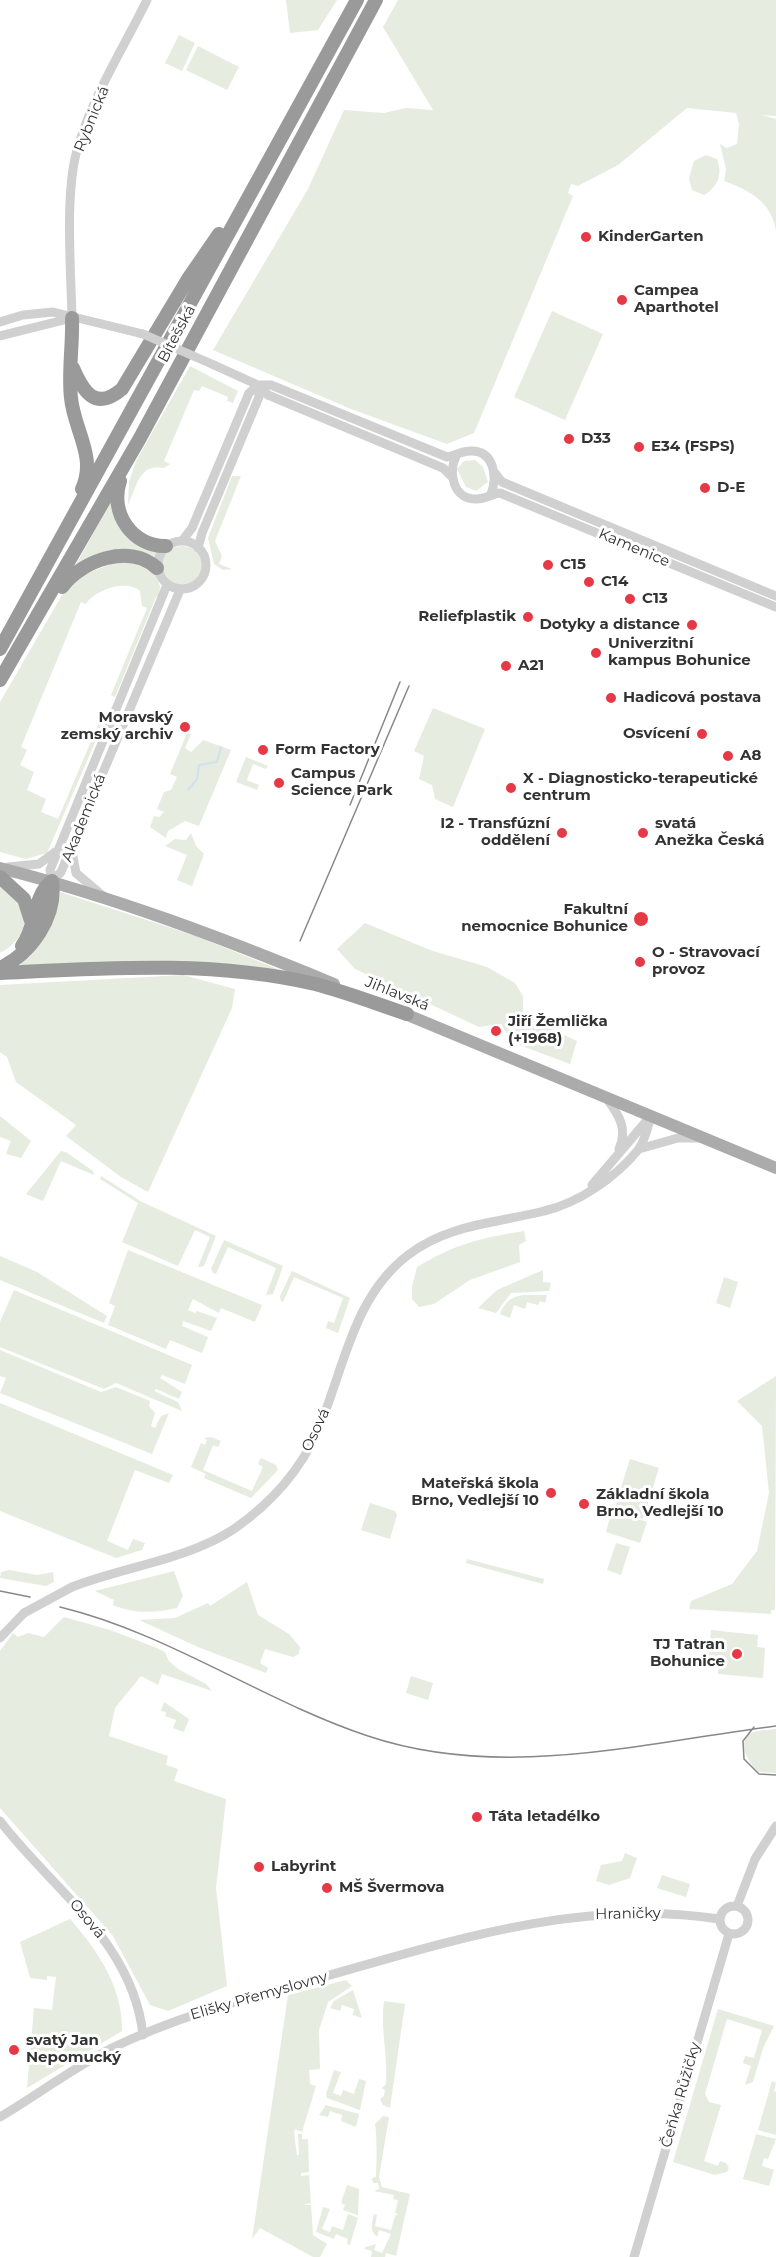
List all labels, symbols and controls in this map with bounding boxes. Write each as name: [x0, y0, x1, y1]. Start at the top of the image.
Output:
street label: Rybnická: [71, 83, 113, 155]
place label: KinderGarten: [598, 228, 704, 246]
marker: KinderGarten: [579, 230, 593, 244]
place label: Campea Aparthotel: [634, 282, 719, 317]
marker: Campea Aparthotel: [615, 293, 629, 307]
street label: Bítešská: [154, 302, 200, 366]
place label: D33: [581, 430, 611, 448]
marker: D33: [562, 432, 576, 446]
place label: E34 (FSPS): [651, 438, 735, 456]
marker: E34 (FSPS): [632, 440, 646, 454]
place label: D-E: [717, 479, 745, 497]
marker: D-E: [698, 481, 712, 495]
street label: Kamenice: [596, 525, 672, 571]
place label: C15: [560, 556, 586, 574]
marker: C15: [541, 558, 555, 572]
place label: C14: [601, 573, 628, 591]
marker: C14: [582, 575, 596, 589]
place label: C13: [642, 590, 668, 608]
marker: C13: [623, 592, 637, 606]
place label: Reliefplastik: [418, 608, 516, 626]
marker: Reliefplastik: [521, 610, 535, 624]
place label: Dotyky a distance: [539, 616, 680, 634]
marker: Dotyky a distance: [685, 618, 699, 632]
place label: Univerzitní kampus Bohunice: [608, 635, 751, 670]
marker: Univerzitní kampus Bohunice: [589, 646, 603, 660]
place label: A21: [518, 657, 544, 675]
marker: A21: [499, 659, 513, 673]
place label: Hadicová postava: [623, 689, 761, 707]
marker: Hadicová postava: [604, 691, 618, 705]
place label: Moravský zemský archiv: [61, 709, 173, 744]
marker: Moravský zemský archiv: [178, 720, 192, 734]
place label: Osvícení: [623, 725, 690, 743]
marker: Osvícení: [695, 727, 709, 741]
place label: Form Factory: [275, 741, 380, 759]
marker: Form Factory: [256, 743, 270, 757]
place label: A8: [740, 747, 761, 765]
marker: A8: [721, 749, 735, 763]
place label: Campus Science Park: [291, 765, 393, 800]
place label: X - Diagnosticko-terapeutické centrum: [523, 770, 758, 805]
street label: Akademická: [58, 771, 110, 865]
marker: Campus Science Park: [272, 776, 286, 790]
marker: X - Diagnosticko-terapeutické centrum: [504, 781, 518, 795]
place label: I2 - Transfúzní oddělení: [440, 815, 550, 850]
place label: svatá Anežka Česká: [655, 815, 765, 850]
marker: I2 - Transfúzní oddělení: [555, 826, 569, 840]
marker: svatá Anežka Česká: [636, 826, 650, 840]
place label: Fakultní nemocnice Bohunice: [461, 901, 628, 936]
marker: Fakultní nemocnice Bohunice: [632, 910, 650, 928]
place label: O - Stravovací provoz: [652, 944, 760, 979]
marker: O - Stravovací provoz: [633, 955, 647, 969]
street label: Jihlavská: [362, 973, 432, 1015]
place label: Jiří Žemlička (+1968): [508, 1013, 608, 1048]
marker: Jiří Žemlička (+1968): [489, 1024, 503, 1038]
street label: Osová: [298, 1405, 334, 1455]
place label: Mateřská škola Brno, Vedlejší 10: [411, 1475, 539, 1510]
marker: Mateřská škola Brno, Vedlejší 10: [544, 1486, 558, 1500]
place label: Základní škola Brno, Vedlejší 10: [596, 1486, 724, 1521]
marker: Základní škola Brno, Vedlejší 10: [577, 1497, 591, 1511]
place label: TJ Tatran Bohunice: [650, 1636, 725, 1671]
marker: TJ Tatran Bohunice: [730, 1647, 744, 1661]
place label: Táta letadélko: [489, 1808, 600, 1826]
marker: Táta letadélko: [470, 1810, 484, 1824]
place label: Labyrint: [271, 1858, 336, 1876]
marker: Labyrint: [252, 1860, 266, 1874]
place label: MŠ Švermova: [339, 1879, 444, 1897]
marker: MŠ Švermova: [320, 1881, 334, 1895]
street label: Osová: [65, 1896, 109, 1942]
street label: Hraničky: [595, 1904, 661, 1924]
street label: Elišky Přemyslovny: [188, 1968, 330, 2024]
place label: svatý Jan Nepomucký: [26, 2032, 121, 2067]
street label: Čeňka Růžičky: [657, 2040, 705, 2150]
marker: svatý Jan Nepomucký: [7, 2043, 21, 2057]

